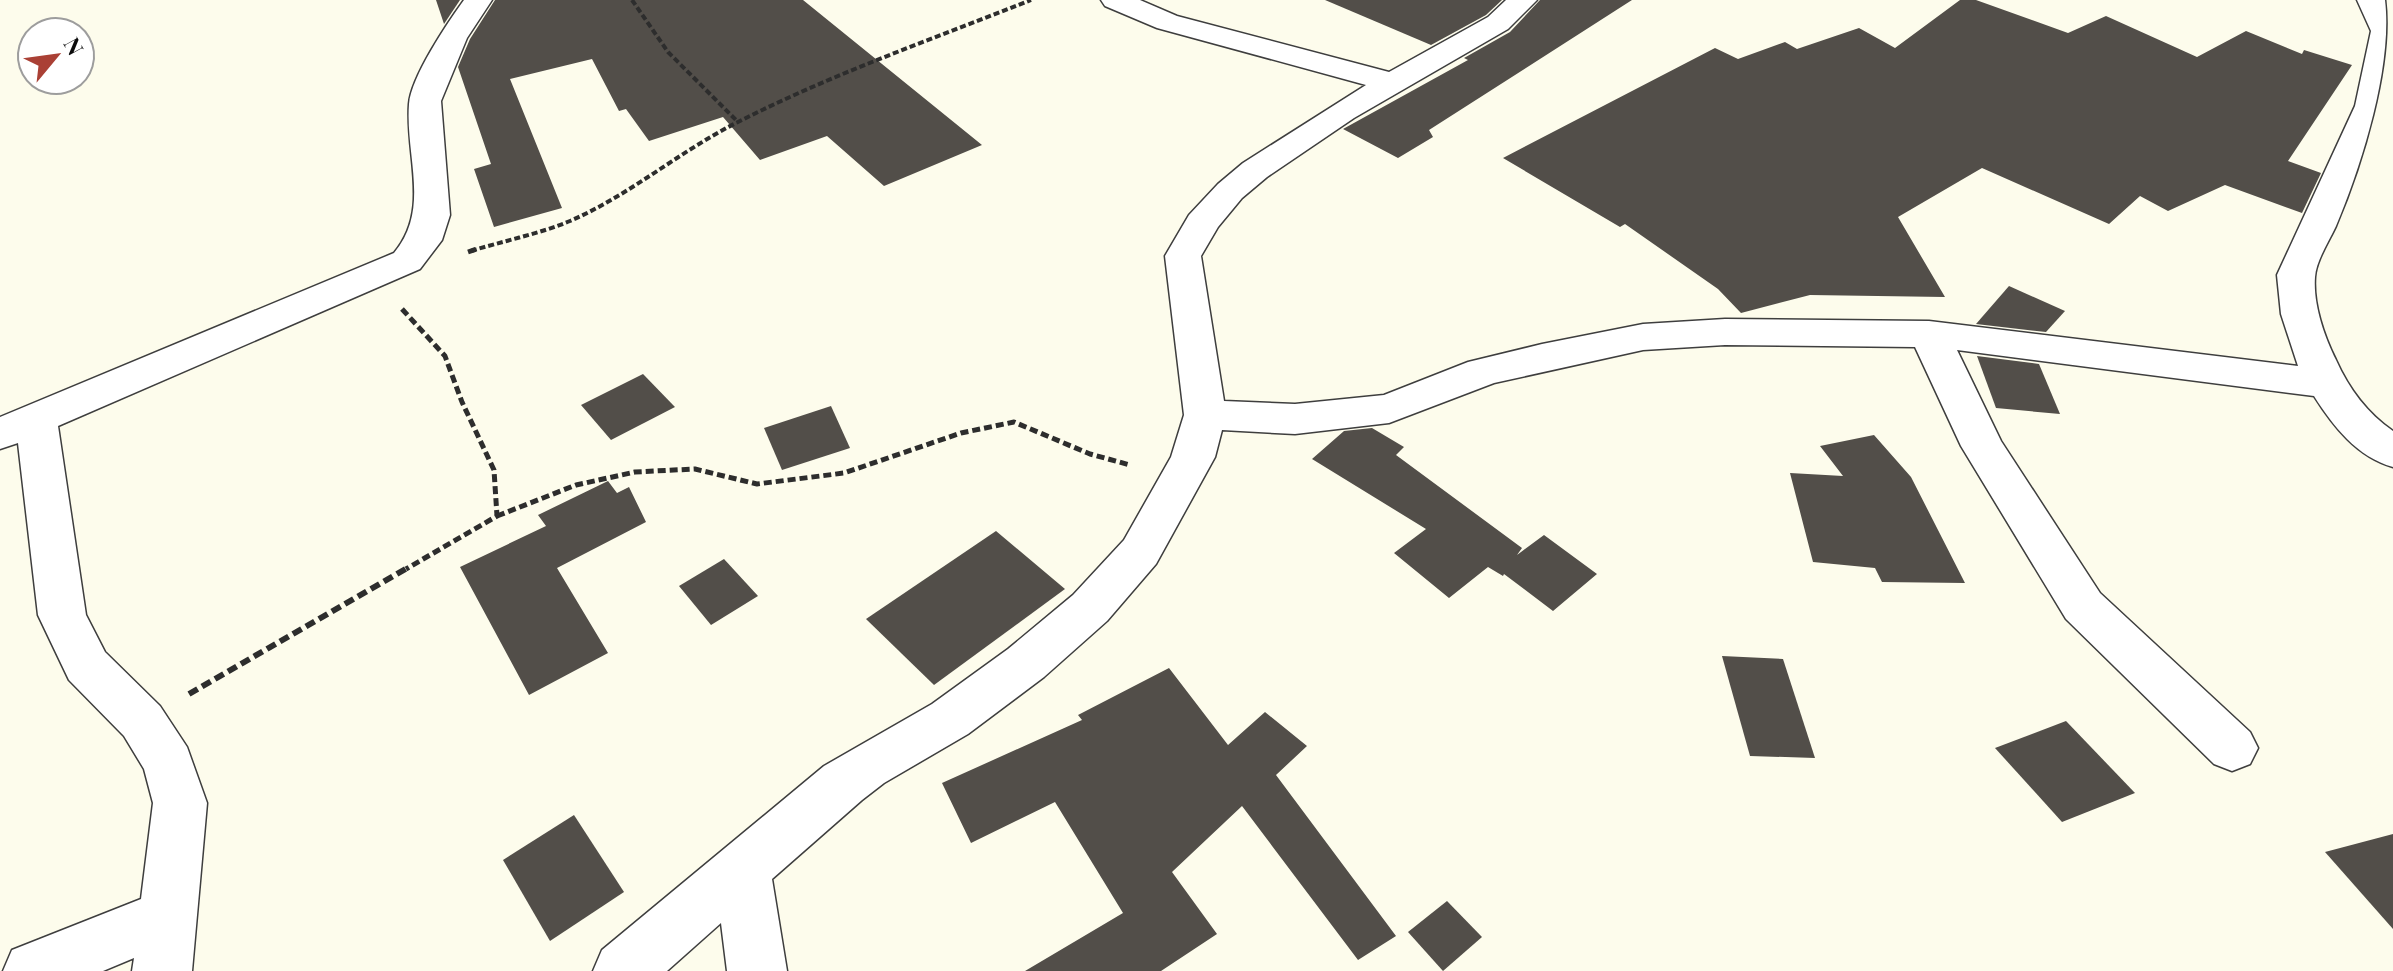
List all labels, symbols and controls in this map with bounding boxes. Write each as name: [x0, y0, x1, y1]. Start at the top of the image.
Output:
north arrow: [16, 16, 96, 96]
text: N: [57, 32, 91, 60]

